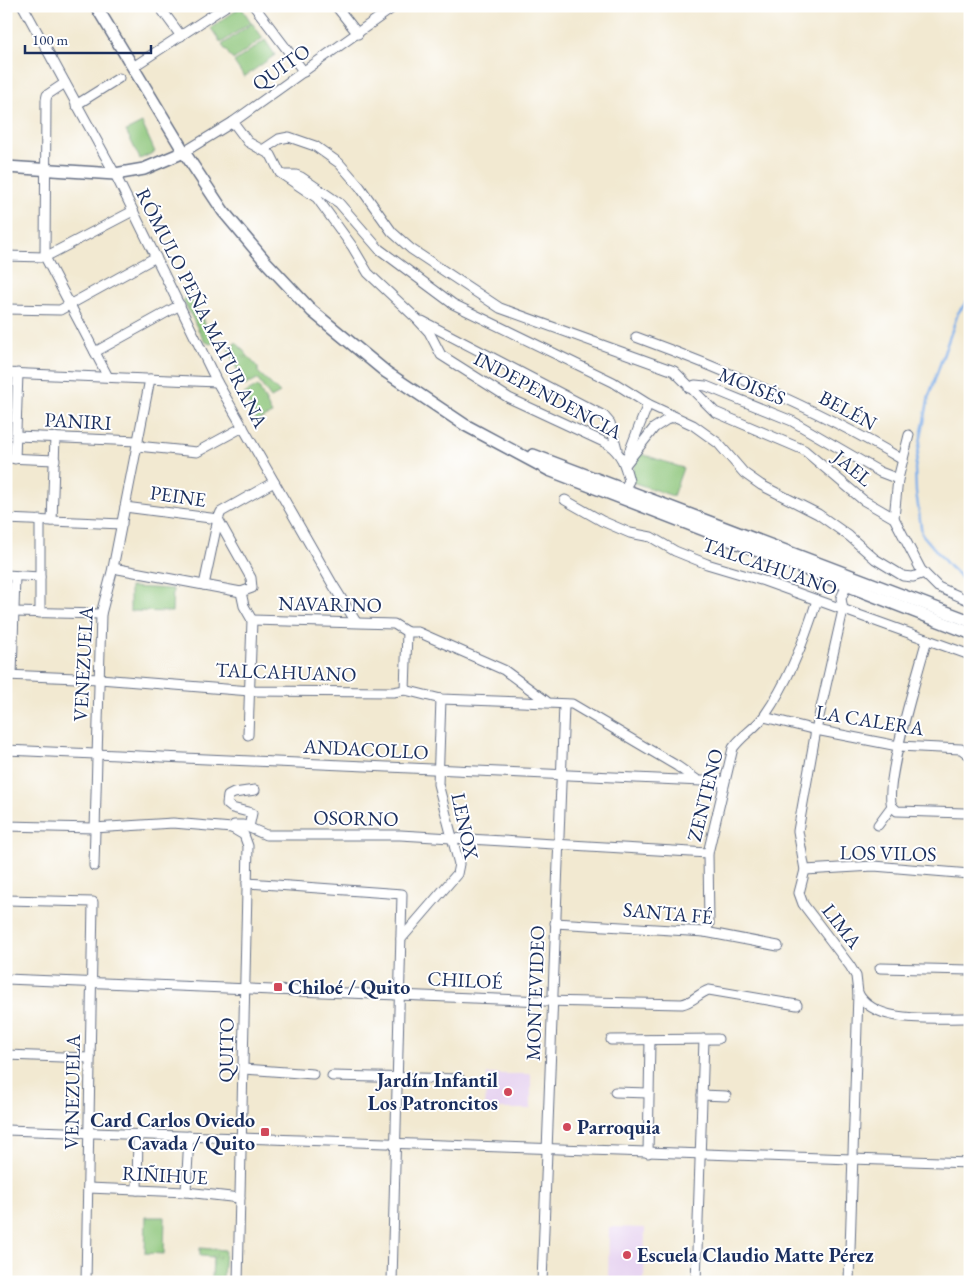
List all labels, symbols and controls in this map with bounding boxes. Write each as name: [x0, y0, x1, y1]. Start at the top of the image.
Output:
scale bar: [25, 22, 151, 54]
text: 100 m: [32, 30, 69, 49]
street label: QUITO: [247, 38, 315, 96]
street label: RÓMULO PEÑA MATURANA: [130, 184, 274, 433]
street label: INDEPENDENCIA: [469, 345, 627, 445]
street label: MOISÉS: [715, 361, 789, 411]
street label: BELÉN: [815, 384, 882, 436]
street label: PANIRI: [44, 406, 112, 436]
street label: JAEL: [826, 443, 878, 492]
street label: PEINE: [148, 479, 208, 513]
street label: TALCAHUANO: [699, 531, 841, 601]
street label: NAVARINO: [278, 590, 382, 618]
street label: VENEZUELA: [67, 606, 99, 722]
street label: TALCAHUANO: [215, 657, 357, 687]
street label: LA CALERA: [814, 699, 926, 741]
street label: ANDACOLLO: [302, 733, 429, 765]
street label: ZENTENO: [681, 746, 729, 844]
street label: LENOX: [445, 790, 485, 862]
street label: OSORNO: [313, 804, 399, 832]
street label: LOS VILOS: [839, 839, 937, 867]
street label: SANTA FÉ: [622, 896, 714, 930]
street label: LIMA: [816, 898, 868, 954]
street label: MONTEVIDEO: [520, 925, 550, 1061]
street label: CHILOÉ: [427, 965, 503, 995]
place label: Chiloé / Quito: [288, 974, 410, 1000]
marker: Chiloé / Quito: [272, 981, 284, 993]
street label: QUITO: [212, 1017, 240, 1083]
street label: VENEZUELA: [58, 1034, 86, 1150]
place label: Jardín Infantil Los Patroncitos: [368, 1067, 498, 1116]
marker: Jardín Infantil Los Patroncitos: [502, 1086, 514, 1098]
place label: Card Carlos Oviedo Cavada / Quito: [90, 1107, 255, 1156]
place label: Parroquia: [577, 1114, 660, 1140]
marker: Parroquia: [561, 1121, 573, 1133]
marker: Card Carlos Oviedo Cavada / Quito: [259, 1126, 271, 1138]
street label: RIÑIHUE: [121, 1160, 209, 1190]
place label: Escuela Claudio Matte Pérez: [637, 1242, 874, 1268]
marker: Escuela Claudio Matte Pérez: [621, 1249, 633, 1261]

